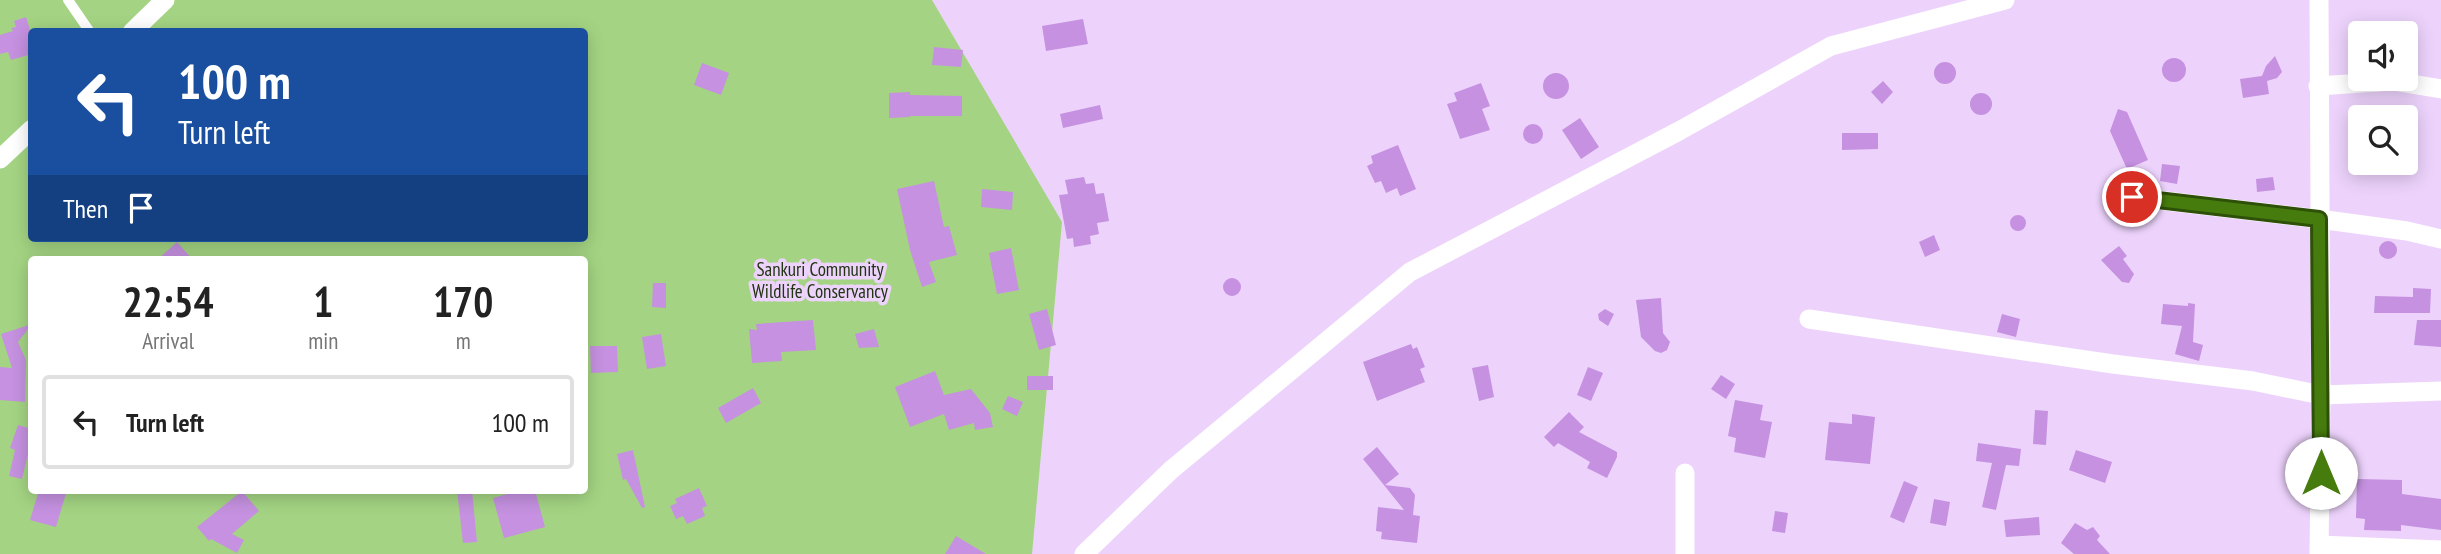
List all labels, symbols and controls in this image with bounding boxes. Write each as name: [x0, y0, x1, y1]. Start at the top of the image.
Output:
map controls: [2348, 21, 2418, 175]
button: sound: [2348, 21, 2418, 91]
text: 100 m: [178, 49, 291, 113]
icon: left: [63, 56, 154, 147]
button: search: [2348, 105, 2418, 175]
text: Turn left: [178, 111, 270, 153]
pin: [2102, 167, 2162, 227]
icon: arrive: [2113, 178, 2151, 216]
icon: arrive: [122, 189, 160, 227]
text: Then: [63, 192, 108, 225]
park label: Sankuri Community Wildlife Conservancy: [752, 257, 889, 303]
text: 22:54: [123, 274, 214, 329]
text: 1: [313, 274, 333, 329]
text: 170: [433, 274, 493, 329]
text: Arrival: [142, 326, 194, 355]
text: min: [308, 326, 338, 355]
text: m: [456, 326, 471, 355]
icon: left: [67, 403, 105, 441]
text: Turn left: [126, 406, 204, 439]
text: 100 m: [491, 406, 549, 439]
position arrow: [2284, 436, 2358, 510]

